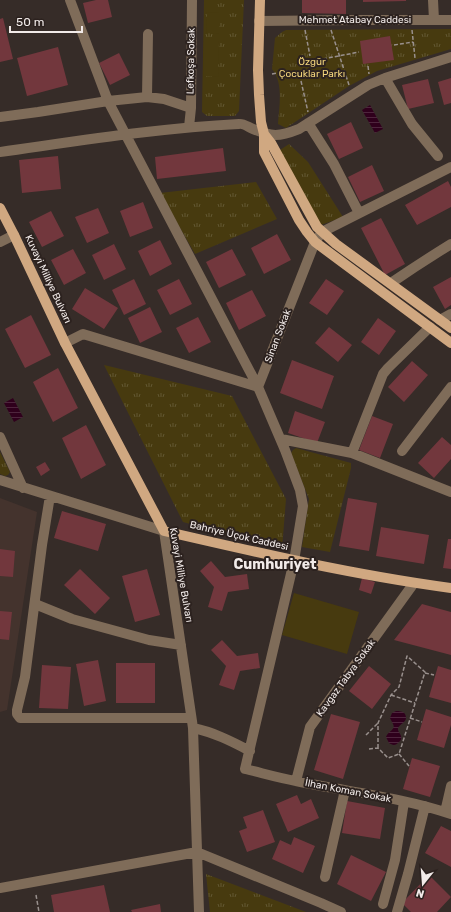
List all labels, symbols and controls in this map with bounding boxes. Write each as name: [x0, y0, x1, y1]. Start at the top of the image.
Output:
scale bar: [10, 8, 82, 34]
street label: Mehmet Atabay Caddesi: [299, 14, 411, 26]
text: 50 m: [16, 15, 44, 29]
street label: Lefkoşa Sokak: [184, 27, 198, 94]
park label: Özgür Çocuklar Parkı: [279, 56, 345, 80]
street label: Kuvayi Milliye Bulvarı: [22, 233, 74, 325]
street label: Sinan Sokak: [262, 307, 294, 364]
street label: Bahriye Üçok Caddesi: [188, 519, 290, 553]
street label: Kuvayi Milliye Bulvarı: [167, 527, 195, 623]
district label: Cumhuriyet: [234, 556, 317, 573]
street label: Kavgaz Tabya Sokak: [314, 636, 379, 719]
street label: İlhan Koman Sokak: [304, 777, 393, 805]
north arrow: [403, 864, 443, 904]
text: N: [414, 886, 426, 900]

